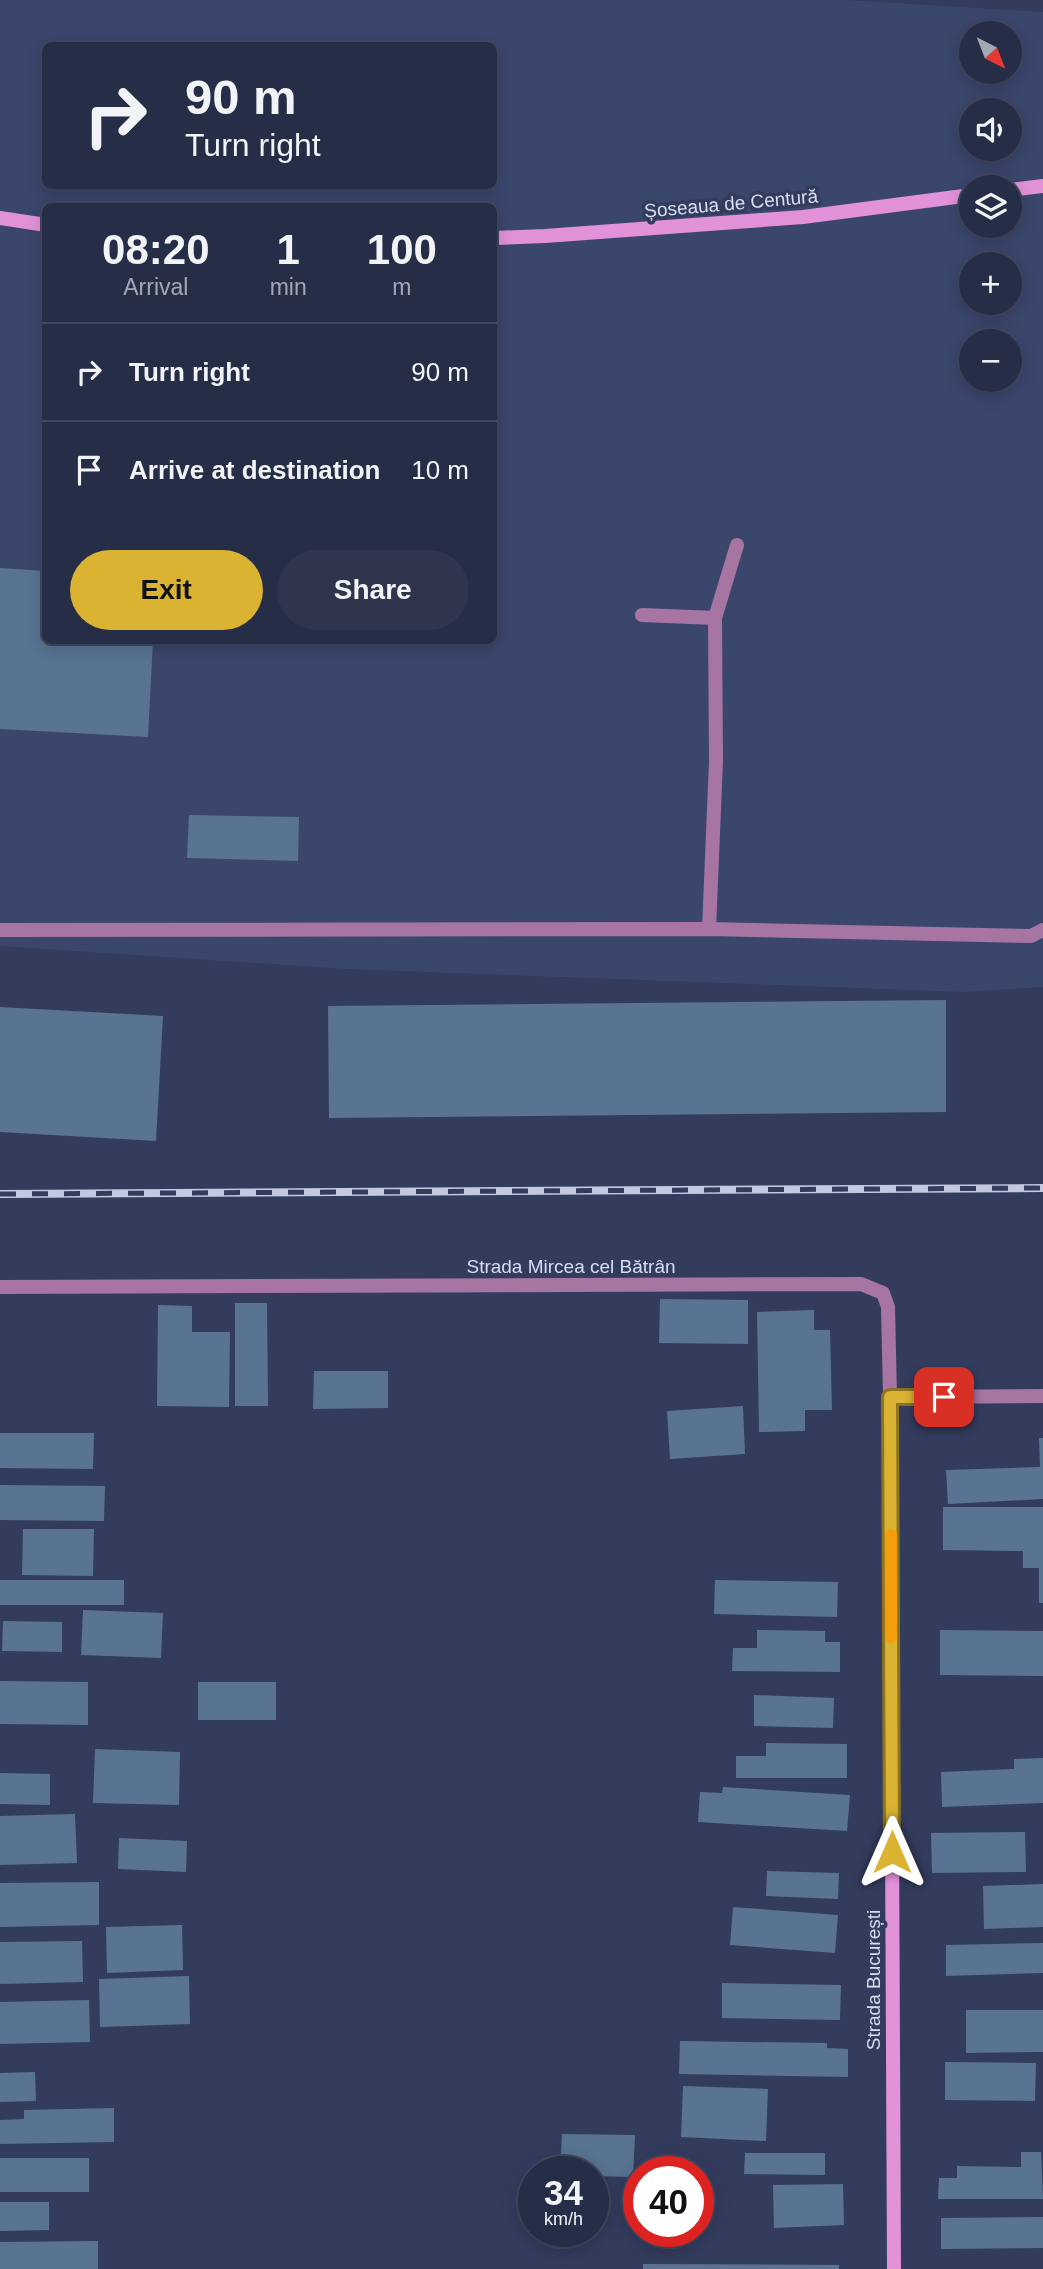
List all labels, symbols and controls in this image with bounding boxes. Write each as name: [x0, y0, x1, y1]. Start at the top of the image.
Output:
north arrow: [959, 21, 1022, 84]
map controls: [959, 21, 1022, 392]
icon: right: [70, 70, 161, 161]
text: 90 m: [185, 70, 297, 124]
button: sound: [959, 98, 1022, 161]
text: Turn right: [185, 127, 321, 163]
button: layers: [959, 175, 1022, 238]
street label: Șoseaua de Centură: [643, 185, 819, 222]
text: 08:20: [102, 226, 210, 273]
text: 1: [276, 226, 300, 273]
text: 100: [367, 226, 437, 273]
button: +: [959, 252, 1022, 315]
text: Arrival: [123, 274, 188, 300]
text: min: [270, 274, 307, 300]
text: m: [392, 274, 411, 300]
button: −: [959, 329, 1022, 392]
icon: right: [70, 353, 108, 391]
text: Turn right: [129, 357, 250, 387]
text: 90 m: [411, 357, 469, 387]
icon: arrive: [70, 451, 108, 489]
text: Arrive at destination: [129, 455, 380, 485]
text: 10 m: [411, 455, 469, 485]
button: Exit: [70, 550, 263, 630]
button: Share: [277, 550, 469, 630]
street label: Strada Mircea cel Bătrân: [466, 1256, 676, 1277]
pin: [914, 1367, 974, 1427]
icon: arrive: [925, 1378, 963, 1416]
position arrow: [855, 1815, 929, 1889]
street label: Strada București: [863, 1910, 884, 2050]
speed limit sign: 40: [623, 2156, 714, 2247]
text: 34: [544, 2173, 583, 2212]
text: km/h: [544, 2209, 583, 2229]

